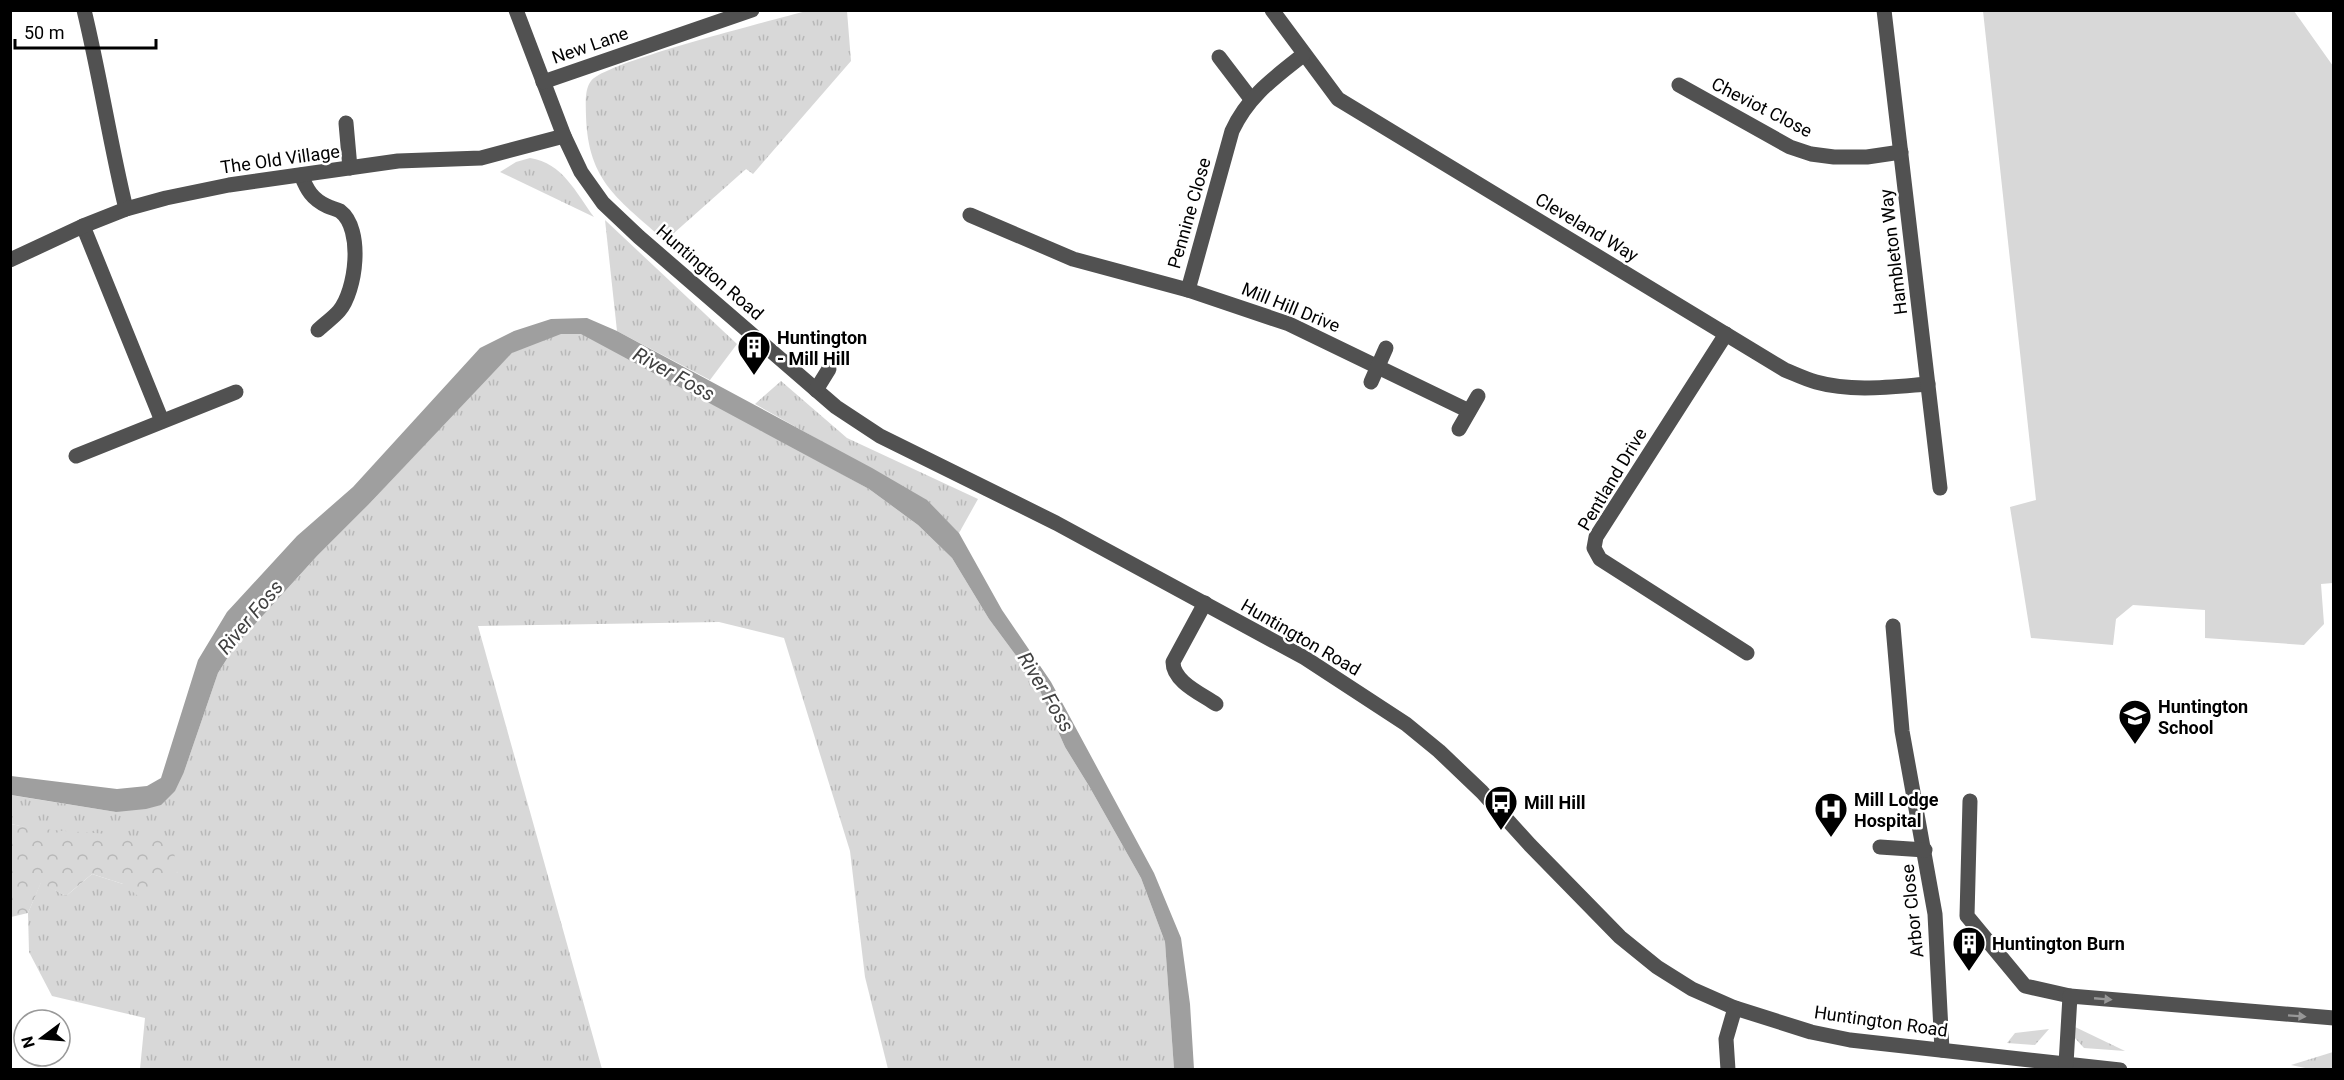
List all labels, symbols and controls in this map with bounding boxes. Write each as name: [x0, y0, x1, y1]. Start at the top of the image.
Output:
scale bar: [15, 12, 156, 50]
text: 50 m: [24, 22, 64, 43]
street label: New Lane: [549, 22, 631, 68]
street label: Cheviot Close: [1708, 73, 1816, 141]
street label: The Old Village: [219, 140, 341, 178]
street label: Pennine Close: [1163, 155, 1215, 271]
street label: Hambleton Way: [1875, 187, 1911, 316]
street label: Cleveland Way: [1532, 188, 1643, 266]
street label: Huntington Road: [652, 220, 768, 324]
street label: Mill Hill Drive: [1239, 278, 1343, 336]
place label: Huntington - Mill Hill: [777, 327, 867, 369]
building icon: Huntington - Mill Hill: [736, 329, 772, 376]
water label: River Foss: [629, 342, 719, 406]
street label: Pentland Drive: [1573, 424, 1651, 534]
water label: River Foss: [212, 575, 288, 659]
street label: Huntington Road: [1237, 594, 1365, 680]
water label: River Foss: [1013, 648, 1079, 736]
place label: Huntington School: [2158, 696, 2248, 738]
school or university icon: Huntington School: [2117, 698, 2153, 745]
bus stop icon: Mill Hill: [1483, 784, 1519, 831]
place label: Mill Lodge Hospital: [1854, 789, 1939, 831]
hospital icon: Mill Lodge Hospital: [1813, 791, 1849, 838]
place label: Mill Hill: [1524, 792, 1586, 813]
street label: Arbor Close: [1897, 863, 1927, 959]
building icon: Huntington Burn: [1951, 925, 1987, 972]
place label: Huntington Burn: [1992, 933, 2125, 954]
one-way arrow: [2093, 994, 2112, 1004]
street label: Huntington Road: [1813, 1001, 1949, 1041]
north arrow: [12, 1008, 72, 1068]
one-way arrow: [2287, 1011, 2306, 1020]
text: N: [17, 1034, 39, 1050]

